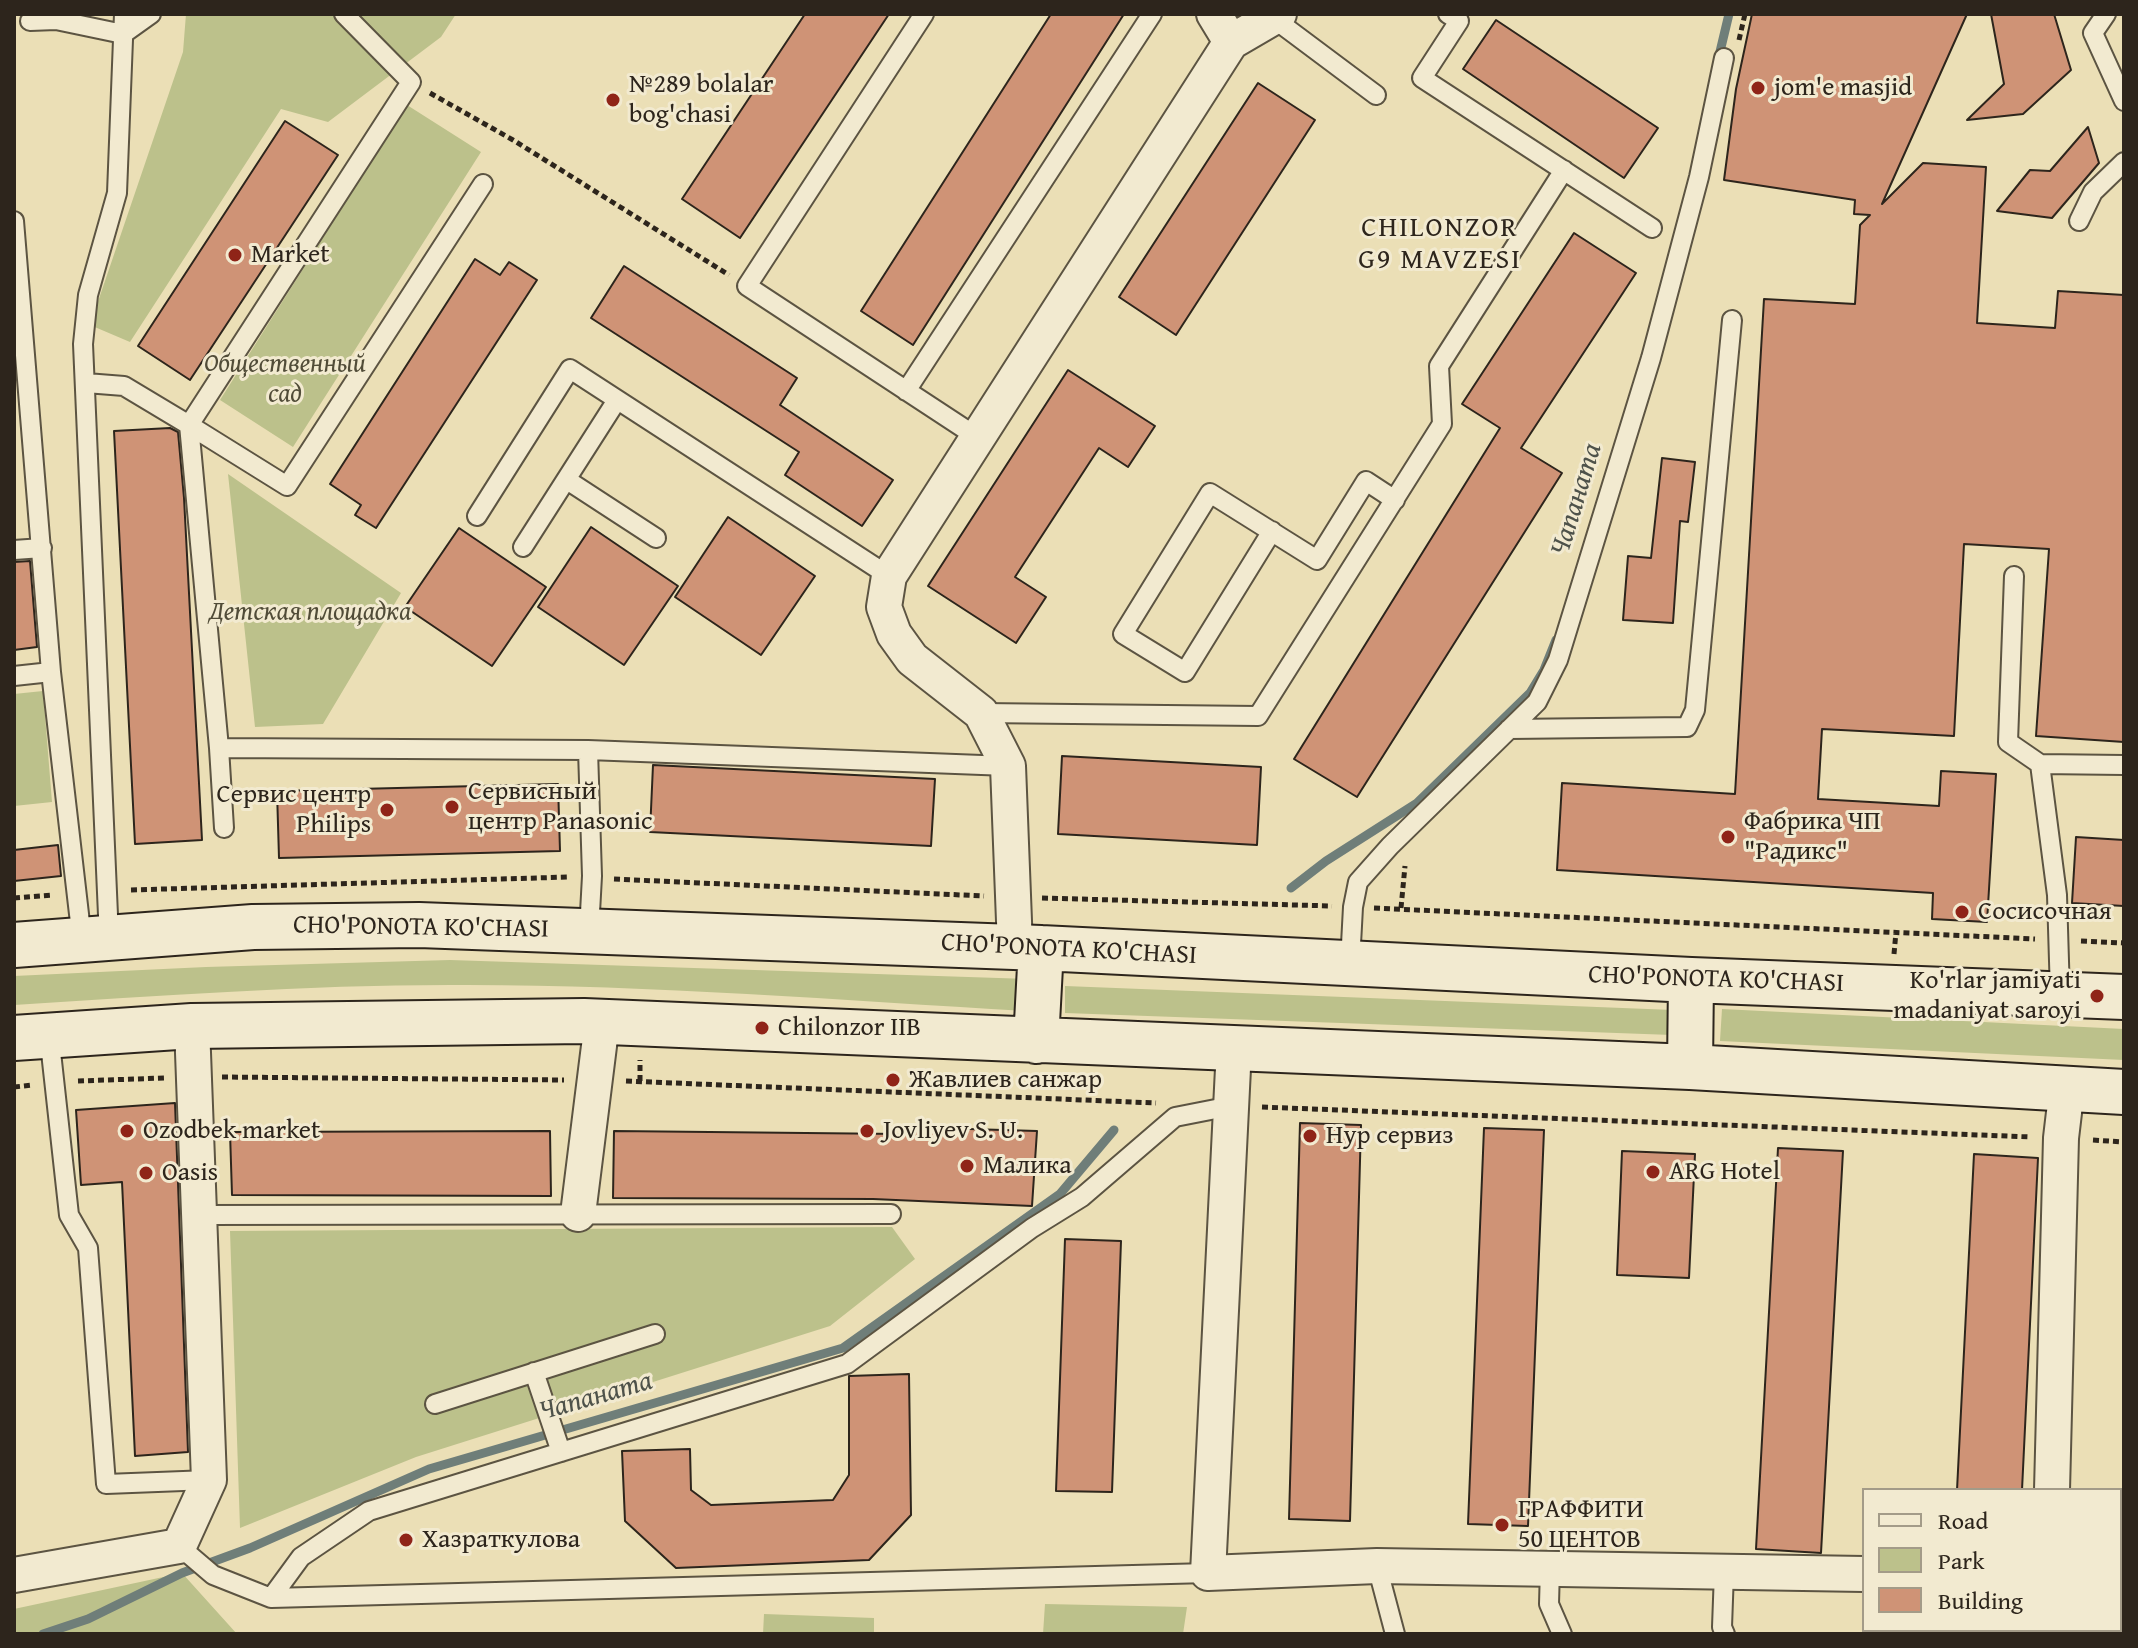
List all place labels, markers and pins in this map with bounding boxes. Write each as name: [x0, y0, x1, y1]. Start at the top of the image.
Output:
place label: №289 bolalar bog'chasi: [629, 69, 773, 130]
place label: jom'e masjid: [1774, 72, 1912, 104]
marker: jom'e masjid: [1749, 79, 1767, 97]
marker: №289 bolalar bog'chasi: [604, 91, 622, 109]
place label: Market: [251, 239, 329, 271]
marker: Market: [226, 246, 244, 264]
place label: Сервисный центр Panasonic: [468, 776, 653, 838]
place label: Сервис центр Philips: [217, 779, 371, 840]
marker: Сервисный центр Panasonic: [443, 798, 461, 816]
marker: Сервис центр Philips: [378, 801, 396, 819]
place label: Фабрика ЧП "Радикс": [1744, 806, 1880, 868]
marker: Фабрика ЧП "Радикс": [1719, 828, 1737, 846]
place label: Сосисочная: [1978, 896, 2112, 928]
marker: Сосисочная: [1953, 903, 1971, 921]
place label: Ko'rlar jamiyati madaniyat saroyi: [1893, 965, 2081, 1026]
marker: Ko'rlar jamiyati madaniyat saroyi: [2088, 987, 2106, 1005]
place label: Chilonzor IIB: [778, 1012, 921, 1044]
marker: Chilonzor IIB: [753, 1019, 771, 1037]
place label: Жавлиев санжар: [909, 1064, 1102, 1096]
marker: Жавлиев санжар: [884, 1071, 902, 1089]
place label: Ozodbek market: [143, 1115, 320, 1147]
place label: Jovliyev S. U.: [883, 1115, 1023, 1147]
place label: Нур сервиз: [1326, 1120, 1453, 1152]
marker: Ozodbek market: [118, 1122, 136, 1140]
marker: Jovliyev S. U.: [858, 1122, 876, 1140]
marker: Нур сервиз: [1301, 1127, 1319, 1145]
place label: Малика: [983, 1150, 1072, 1182]
place label: ARG Hotel: [1669, 1156, 1780, 1188]
place label: Oasis: [162, 1157, 218, 1189]
marker: Малика: [958, 1157, 976, 1175]
marker: ARG Hotel: [1644, 1163, 1662, 1181]
marker: Oasis: [137, 1164, 155, 1182]
place label: ГРАФФИТИ 50 ЦЕНТОВ: [1518, 1494, 1644, 1556]
marker: ГРАФФИТИ 50 ЦЕНТОВ: [1493, 1516, 1511, 1534]
place label: Хазраткулова: [422, 1524, 580, 1556]
marker: Хазраткулова: [397, 1531, 415, 1549]

